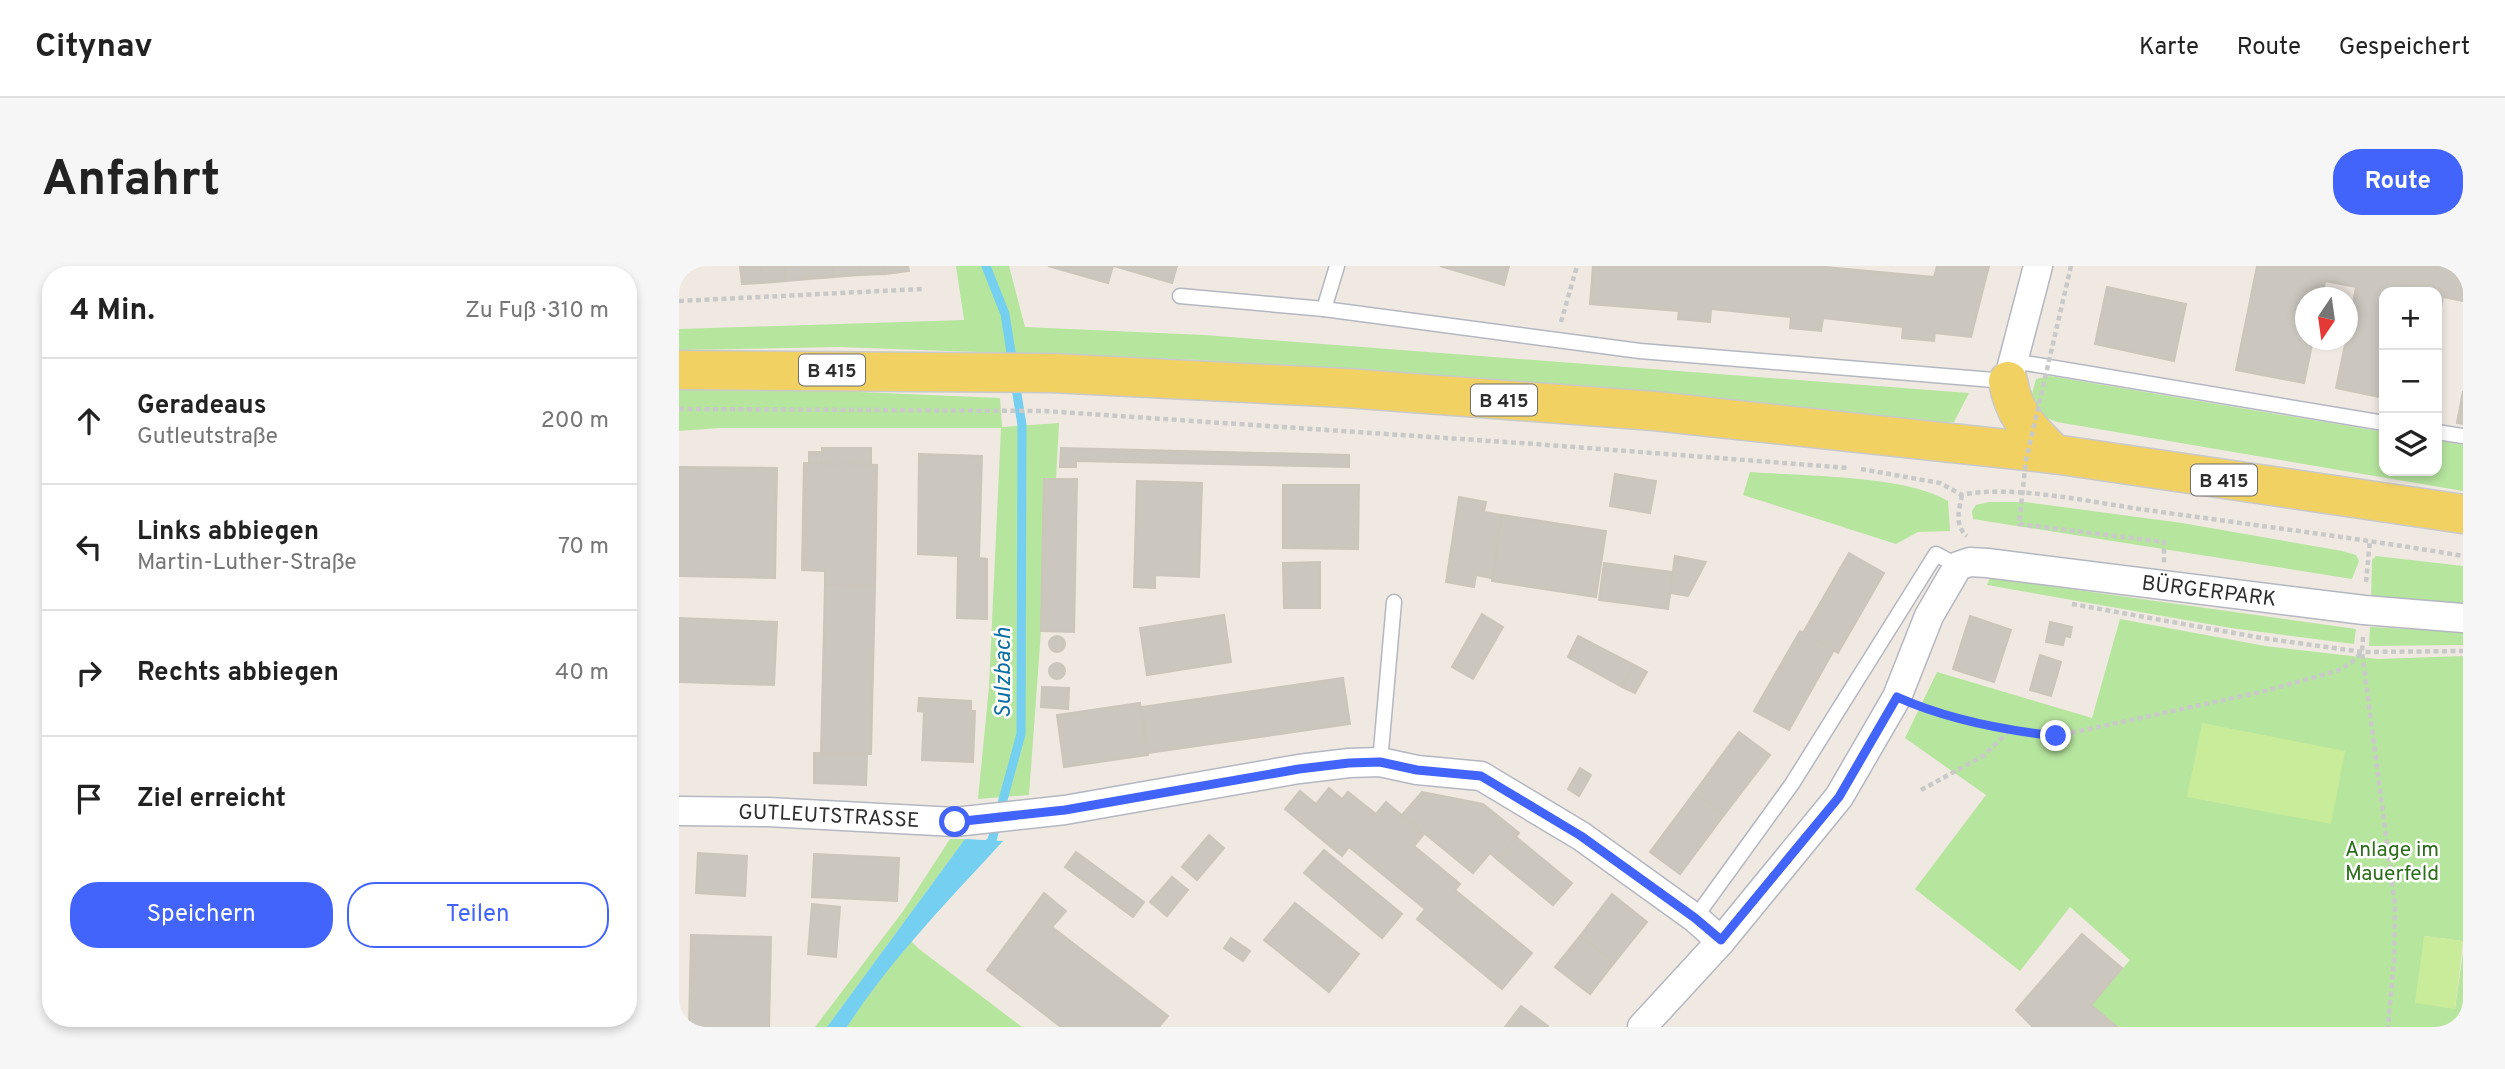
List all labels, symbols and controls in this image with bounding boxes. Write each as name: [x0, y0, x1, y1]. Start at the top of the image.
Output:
text: Citynav: [35, 27, 153, 69]
text: Karte: [2139, 33, 2199, 63]
text: Route: [2237, 33, 2301, 63]
text: Gespeichert: [2339, 33, 2470, 63]
button: Route: [2333, 149, 2463, 215]
text: Anfahrt: [42, 151, 220, 213]
north arrow: [2295, 287, 2358, 350]
map controls: [2379, 287, 2442, 476]
button: +: [2379, 287, 2442, 350]
text: 4 Min.: [70, 293, 155, 330]
text: Zu Fuß · 310 m: [465, 297, 609, 326]
button: −: [2379, 350, 2442, 413]
road number: B 415: [799, 354, 865, 386]
road number: B 415: [1471, 384, 1537, 416]
text: Geradeaus: [137, 390, 266, 423]
icon: ahead: [70, 402, 108, 440]
text: 200 m: [541, 407, 609, 436]
button: layers: [2379, 413, 2442, 476]
text: Gutleutstraße: [137, 423, 278, 452]
road number: B 415: [2191, 464, 2257, 496]
text: Links abbiegen: [137, 516, 319, 549]
icon: left: [70, 528, 108, 566]
text: 70 m: [558, 533, 609, 562]
text: Martin-Luther-Straße: [137, 549, 357, 578]
street label: BÜRGERPARK: [2140, 570, 2278, 614]
water label: Sulzbach: [990, 627, 1019, 718]
icon: right: [70, 654, 108, 692]
text: Rechts abbiegen: [137, 657, 339, 690]
text: 40 m: [555, 659, 609, 688]
route end: [2040, 720, 2071, 751]
icon: arrive: [70, 780, 108, 818]
text: Ziel erreicht: [137, 783, 286, 816]
street label: GUTLEUTSTRASSE: [738, 800, 920, 835]
route start: [939, 806, 970, 837]
park label: Anlage im Mauerfeld: [2345, 837, 2439, 888]
button: Speichern: [70, 882, 333, 948]
button: Teilen: [347, 882, 609, 948]

